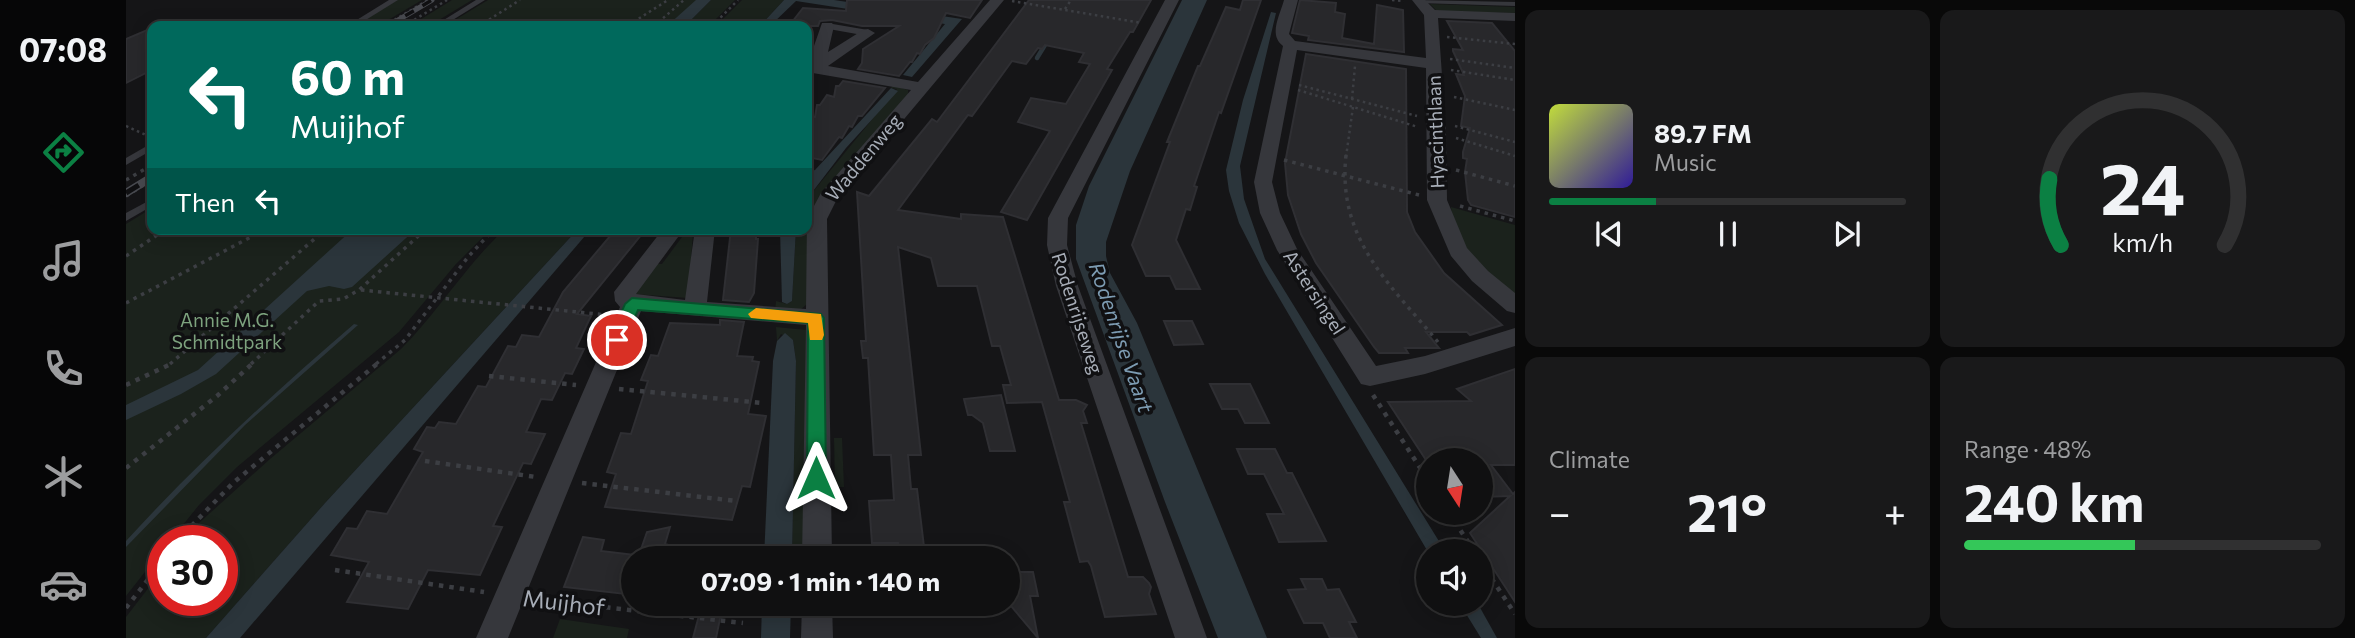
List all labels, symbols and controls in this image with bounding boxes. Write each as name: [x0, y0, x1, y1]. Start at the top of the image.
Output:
text: 07:08: [19, 29, 107, 69]
text: 60 m: [290, 45, 405, 105]
icon: left: [175, 49, 266, 140]
street label: Hyacinthlaan: [1422, 75, 1448, 189]
text: Muijhof: [290, 105, 405, 145]
street label: Waddenweg: [820, 109, 906, 205]
text: 89.7 FM: [1654, 117, 1752, 148]
icon: directions: [39, 128, 88, 177]
text: 24: [2100, 141, 2185, 230]
text: Music: [1654, 148, 1717, 176]
icon: left: [249, 182, 287, 220]
text: Then: [175, 186, 235, 217]
icon: previous: [1590, 215, 1628, 253]
icon: pause: [1709, 215, 1747, 253]
icon: next: [1828, 215, 1866, 253]
text: km/h: [2112, 227, 2173, 257]
icon: music: [39, 236, 88, 285]
street label: Astersingel: [1279, 245, 1351, 339]
street label: Rodenrijseweg: [1048, 249, 1108, 377]
water label: Rodenrijse Vaart: [1085, 259, 1160, 416]
park label: Annie M.G. Schmidtpark: [172, 308, 282, 353]
pin: [587, 310, 647, 370]
icon: arrive: [598, 321, 636, 359]
icon: phone: [39, 344, 88, 393]
text: Range · 48%: [1964, 435, 2091, 463]
position arrow: [779, 441, 853, 515]
text: Climate: [1549, 445, 1630, 473]
north arrow: [1416, 448, 1493, 525]
map controls: [1416, 448, 1493, 616]
icon: climate: [39, 452, 88, 501]
text: 240 km: [1964, 469, 2144, 533]
text: 21°: [1687, 479, 1767, 543]
text: −: [1549, 488, 1571, 535]
text: +: [1884, 488, 1906, 535]
speed limit sign: 30: [147, 525, 238, 616]
button: sound: [1416, 539, 1493, 616]
icon: car: [39, 560, 88, 609]
text: 07:09 · 1 min · 140 m: [701, 565, 940, 596]
street label: Muijhof: [521, 583, 607, 621]

